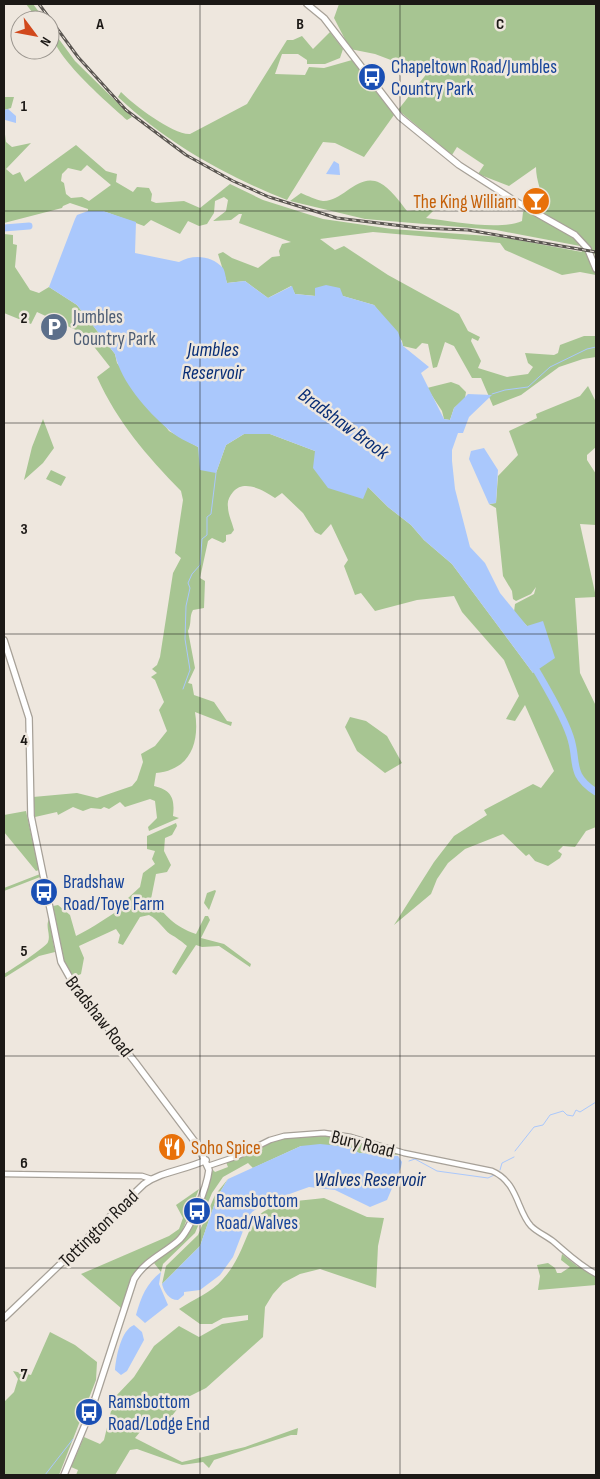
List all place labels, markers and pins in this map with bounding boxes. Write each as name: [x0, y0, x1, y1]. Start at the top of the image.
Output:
place label: Chapeltown Road/Jumbles Country Park: [391, 56, 557, 101]
bus stop icon: Chapeltown Road/Jumbles Country Park: [357, 62, 387, 92]
bar icon: The King William: [521, 186, 551, 216]
place label: The King William: [413, 191, 517, 214]
place label: Jumbles Country Park: [72, 306, 156, 351]
parking icon: Jumbles Country Park: [39, 312, 69, 342]
place label: Bradshaw Road/Toye Farm: [63, 871, 164, 916]
bus stop icon: Bradshaw Road/Toye Farm: [29, 877, 59, 907]
restaurant icon: Soho Spice: [157, 1132, 187, 1162]
place label: Soho Spice: [191, 1137, 261, 1160]
place label: Ramsbottom Road/Walves: [216, 1190, 298, 1235]
bus stop icon: Ramsbottom Road/Walves: [182, 1196, 212, 1226]
place label: Ramsbottom Road/Lodge End: [108, 1391, 210, 1436]
bus stop icon: Ramsbottom Road/Lodge End: [74, 1397, 104, 1427]

